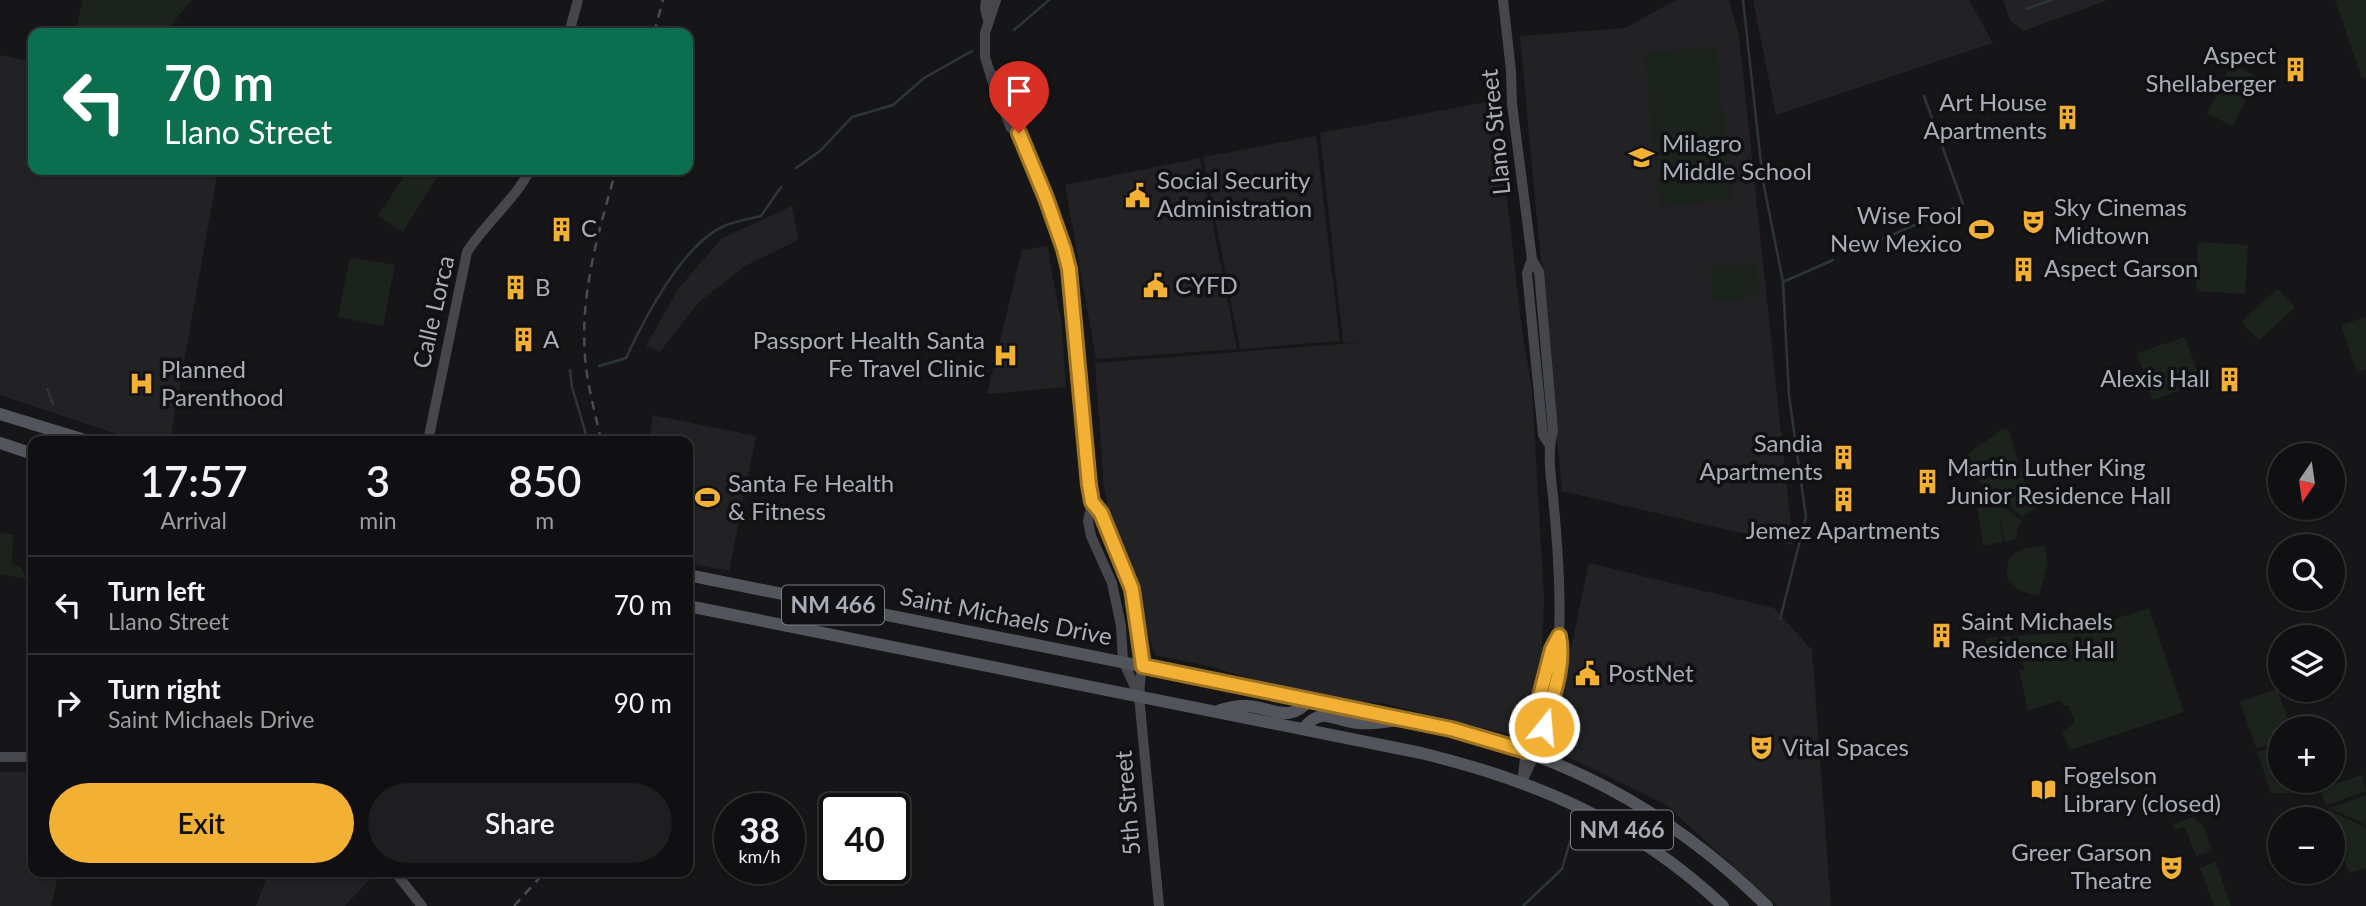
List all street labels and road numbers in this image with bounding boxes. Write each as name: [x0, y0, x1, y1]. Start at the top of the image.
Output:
street label: Llano Street: [1473, 67, 1516, 196]
street label: Calle Lorca: [405, 252, 460, 371]
street label: Saint Michaels Drive: [898, 581, 1115, 650]
road number: NM 466: [782, 586, 884, 624]
street label: 5th Street: [1107, 749, 1146, 857]
road number: NM 466: [1571, 810, 1673, 850]

